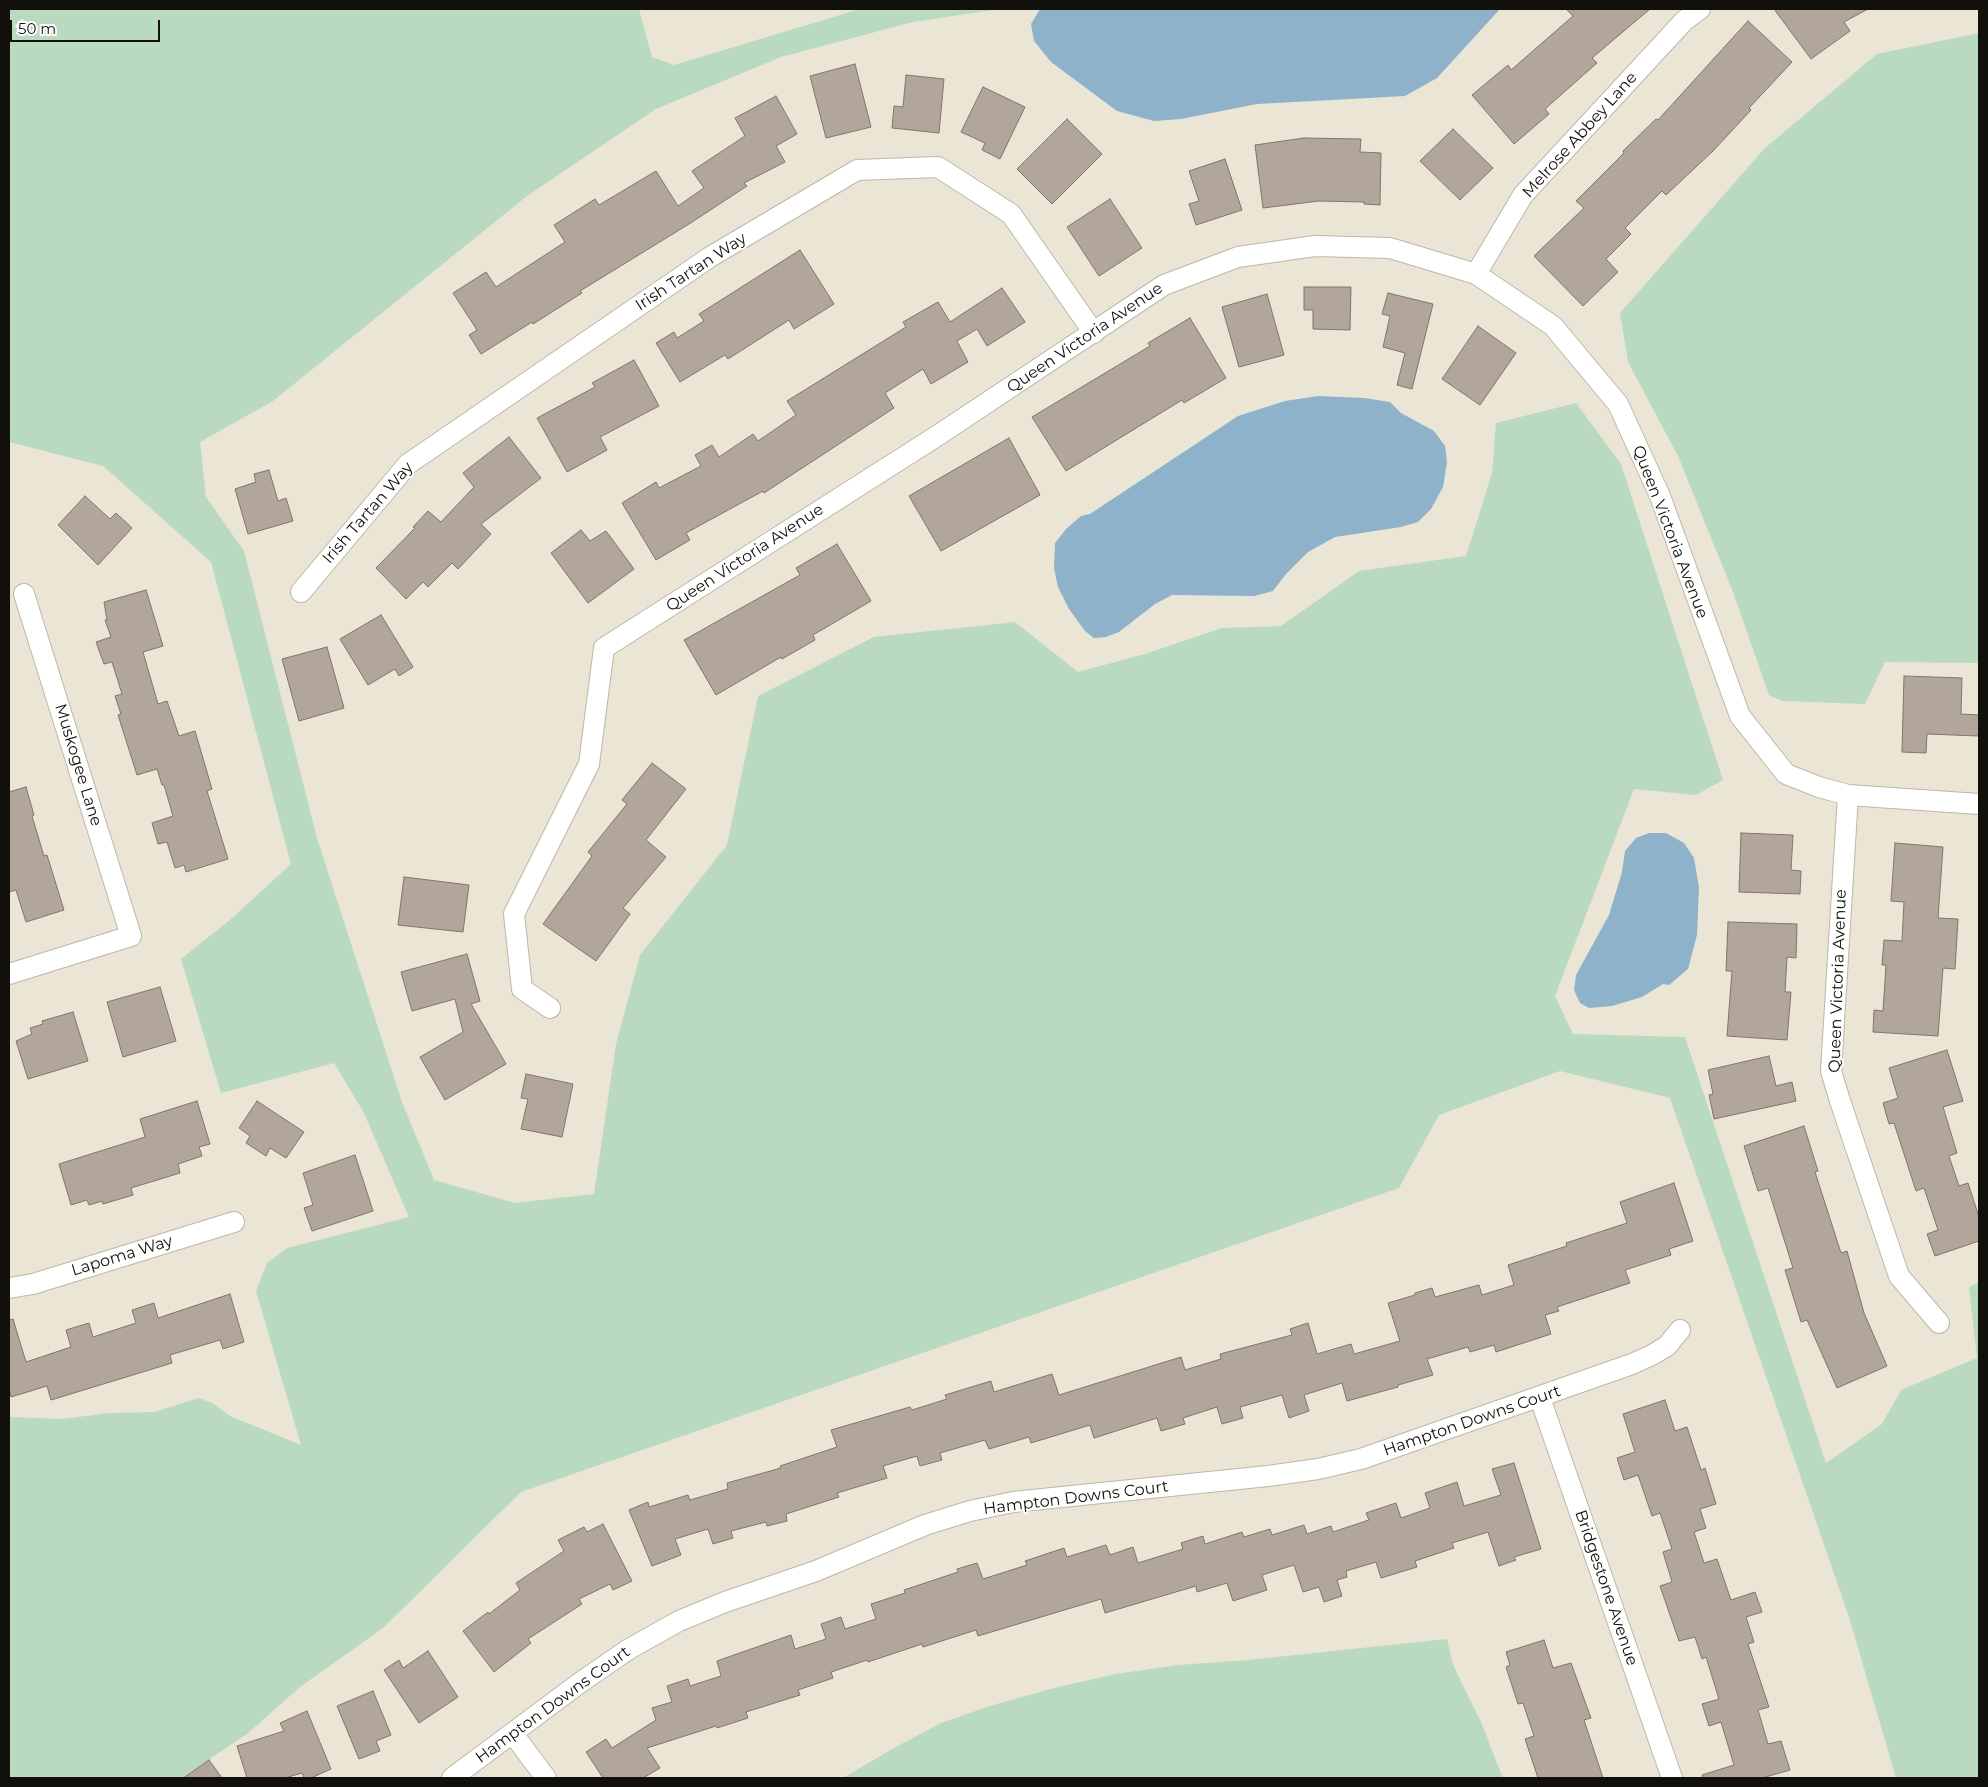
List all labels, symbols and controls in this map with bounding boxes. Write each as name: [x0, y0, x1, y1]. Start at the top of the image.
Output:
scale bar: [12, 10, 162, 42]
text: 50 m: [18, 19, 56, 38]
street label: Melrose Abbey Lane: [1519, 68, 1641, 202]
street label: Irish Tartan Way: [632, 229, 750, 315]
street label: Queen Victoria Avenue: [1004, 279, 1166, 397]
street label: Queen Victoria Avenue: [1628, 443, 1712, 621]
street label: Irish Tartan Way: [319, 458, 417, 568]
street label: Queen Victoria Avenue: [663, 500, 827, 616]
street label: Muskogee Lane: [50, 702, 106, 828]
street label: Queen Victoria Avenue: [1825, 889, 1851, 1073]
street label: Lapoma Way: [69, 1231, 175, 1281]
street label: Hampton Downs Court: [1381, 1382, 1563, 1460]
street label: Hampton Downs Court: [982, 1477, 1170, 1519]
street label: Bridgestone Avenue: [1570, 1508, 1642, 1668]
street label: Hampton Downs Court: [472, 1642, 634, 1768]

